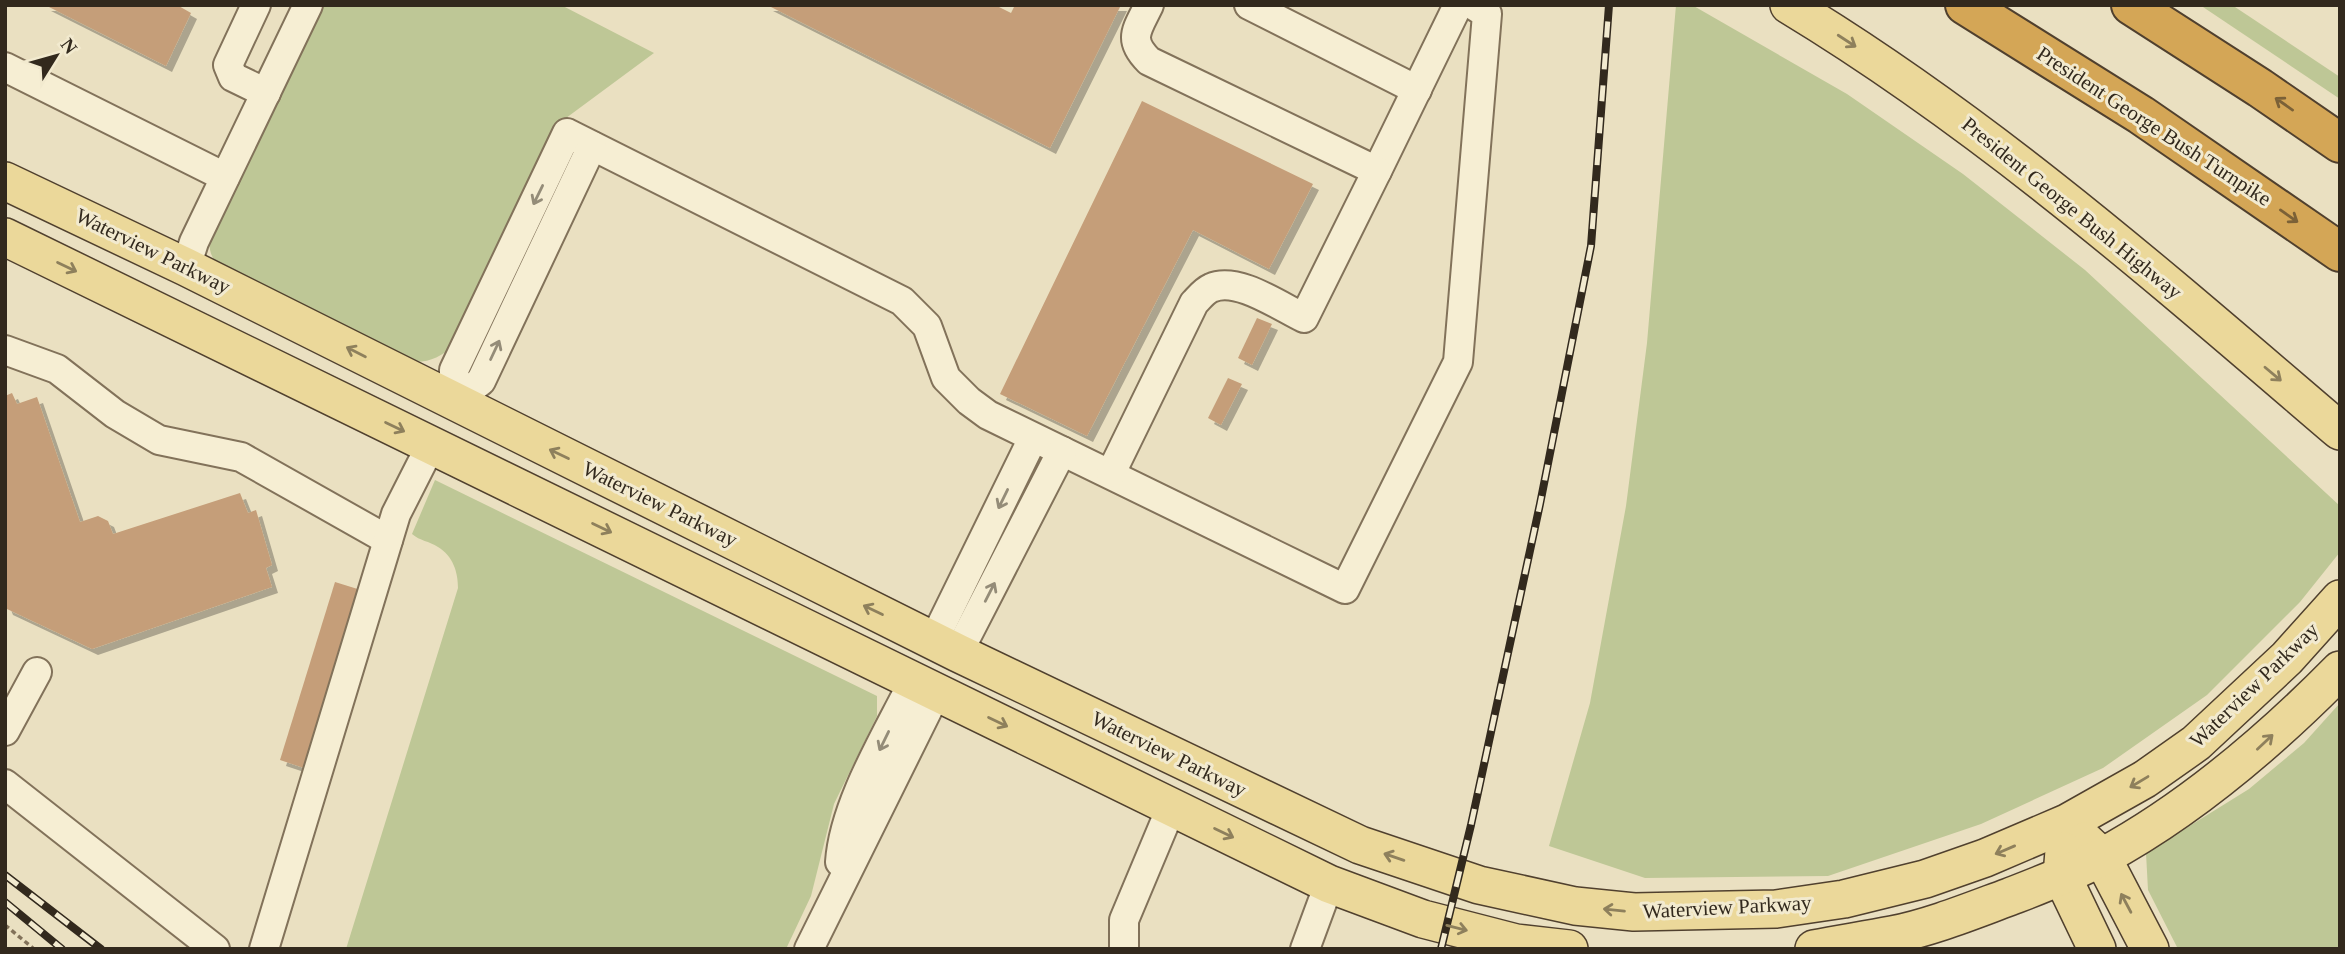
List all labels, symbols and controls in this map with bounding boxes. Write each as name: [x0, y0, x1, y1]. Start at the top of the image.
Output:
north arrow: [21, 21, 91, 91]
text: N: [57, 34, 82, 58]
one-way arrow: [1837, 34, 1856, 49]
street label: President George Bush Turnpike: [2032, 41, 2276, 211]
one-way arrow: [2275, 97, 2294, 111]
street label: President George Bush Highway: [1957, 112, 2187, 304]
one-way arrow: [530, 184, 544, 205]
street label: Waterview Parkway: [72, 203, 235, 299]
one-way arrow: [2279, 209, 2299, 223]
one-way arrow: [56, 261, 77, 274]
one-way arrow: [489, 340, 502, 361]
one-way arrow: [346, 345, 367, 359]
one-way arrow: [2264, 366, 2282, 382]
one-way arrow: [384, 421, 405, 435]
one-way arrow: [549, 447, 570, 461]
street label: Waterview Parkway: [579, 456, 742, 552]
one-way arrow: [996, 488, 1010, 509]
one-way arrow: [591, 522, 612, 535]
one-way arrow: [983, 583, 997, 603]
one-way arrow: [863, 603, 883, 617]
street label: Waterview Parkway: [2185, 617, 2324, 752]
street label: Waterview Parkway: [1088, 706, 1251, 802]
one-way arrow: [987, 715, 1008, 729]
one-way arrow: [877, 730, 891, 751]
one-way arrow: [2256, 734, 2274, 750]
one-way arrow: [2130, 775, 2150, 789]
one-way arrow: [1213, 827, 1234, 841]
one-way arrow: [1994, 844, 2016, 857]
one-way arrow: [1383, 849, 1405, 862]
street label: Waterview Parkway: [1642, 891, 1813, 923]
one-way arrow: [2119, 893, 2132, 914]
one-way arrow: [1604, 903, 1626, 916]
one-way arrow: [1445, 922, 1468, 935]

